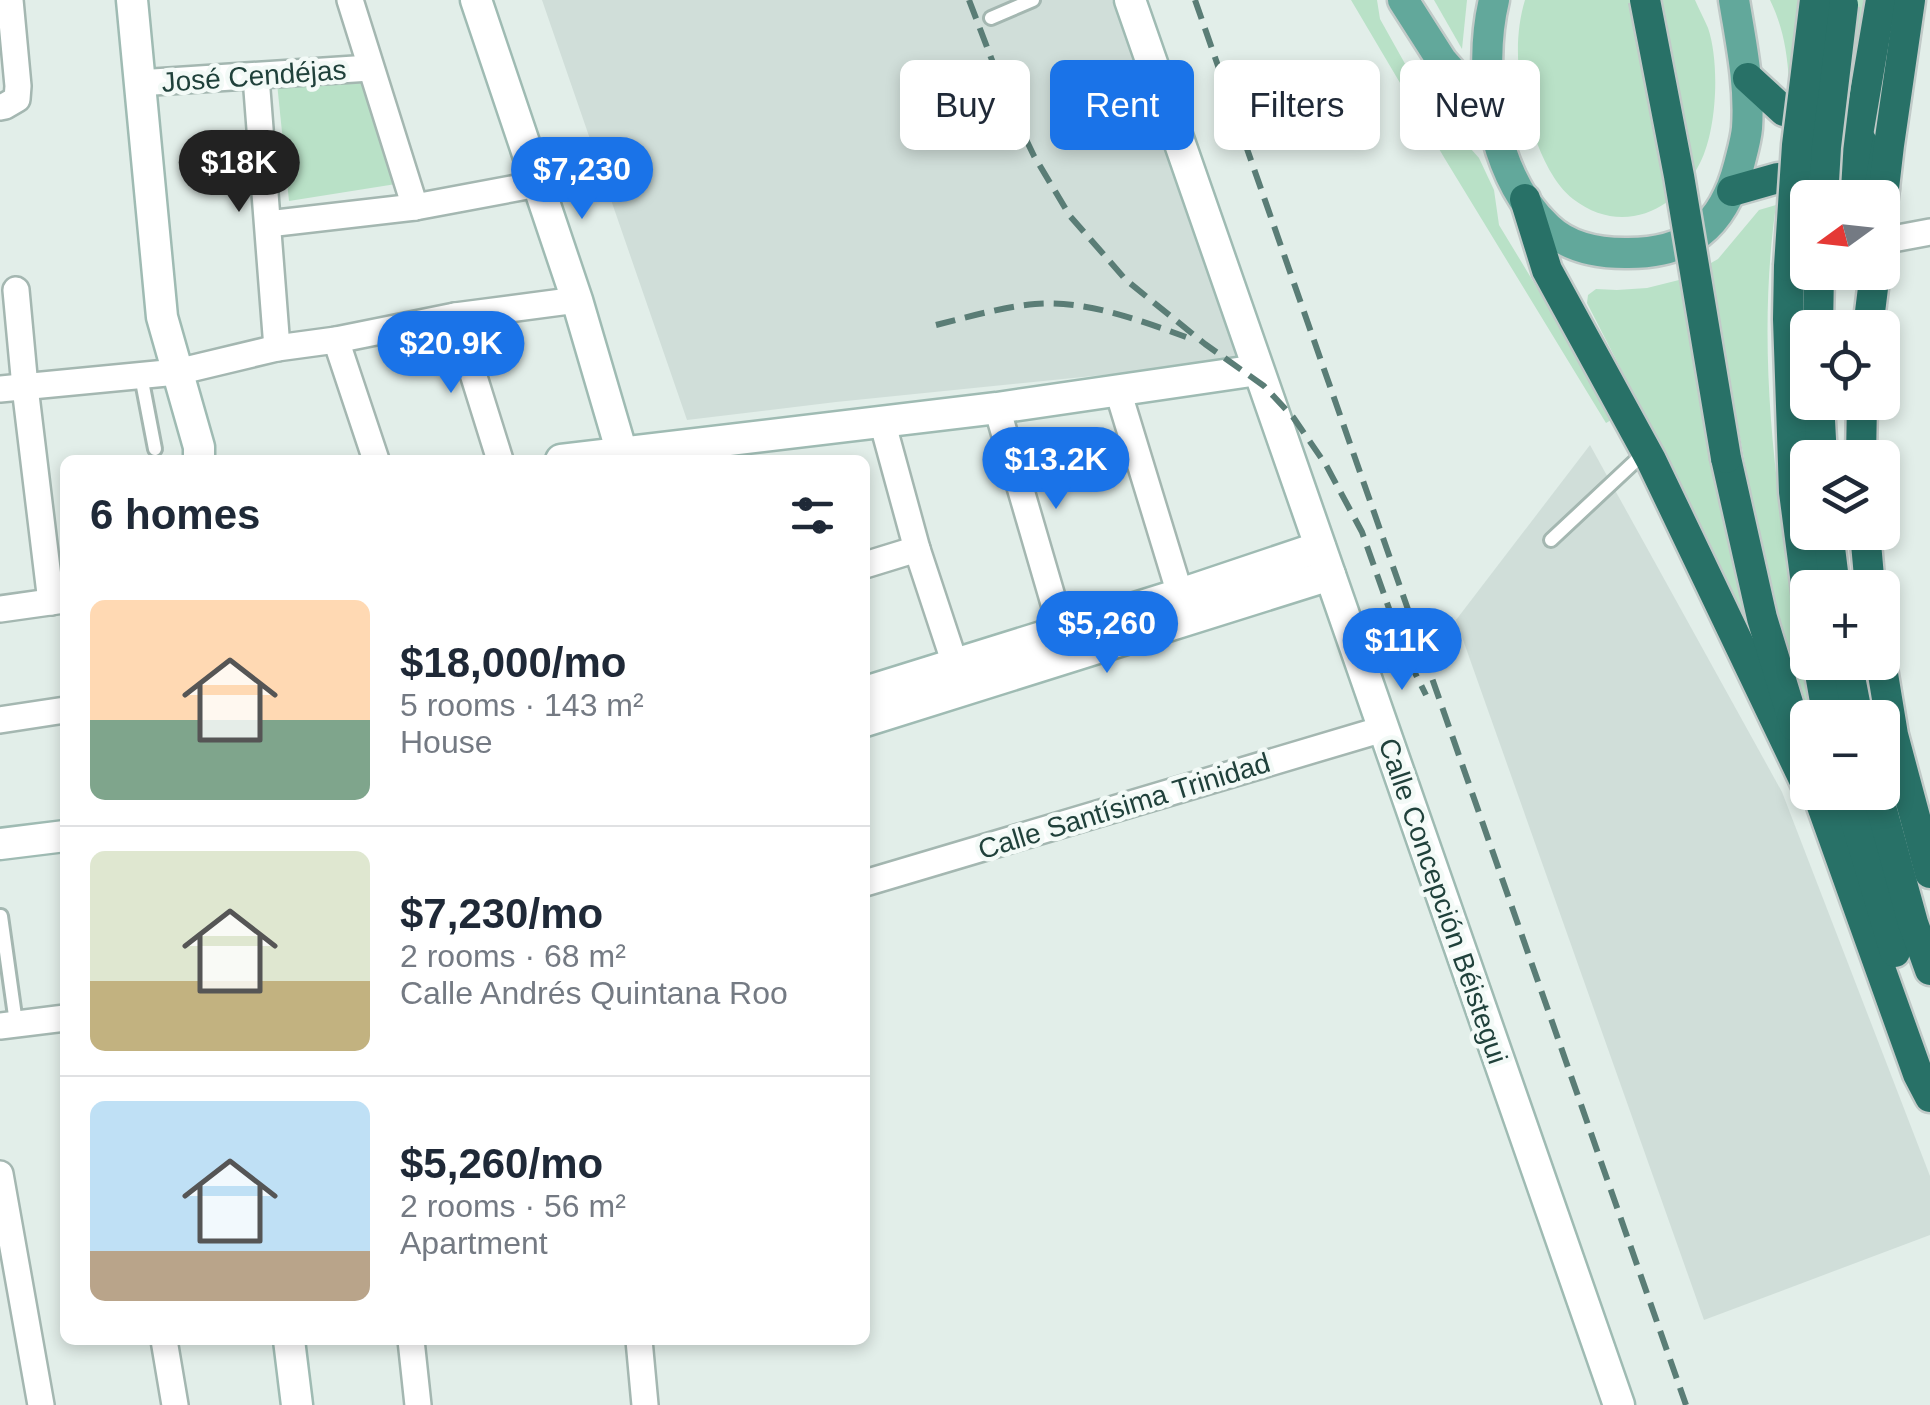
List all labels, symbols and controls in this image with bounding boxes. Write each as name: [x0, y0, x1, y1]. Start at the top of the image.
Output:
street label: José Cendéjas: [161, 54, 347, 98]
chip: Buy: [900, 60, 1030, 150]
chip: Rent: [1050, 60, 1194, 150]
chip: Filters: [1214, 60, 1380, 150]
chip: New: [1400, 60, 1540, 150]
pin: $18K: [180, 130, 298, 215]
pin: $7,230: [501, 137, 663, 222]
text: $18K: [201, 144, 277, 180]
text: $7,230: [533, 151, 631, 187]
north arrow: [1790, 180, 1900, 290]
map controls: [1790, 180, 1900, 810]
button: locate: [1790, 310, 1900, 420]
pin: $20.9K: [370, 311, 532, 396]
text: $20.9K: [399, 325, 503, 361]
pin: $13.2K: [975, 427, 1137, 512]
button: layers: [1790, 440, 1900, 550]
text: $13.2K: [1004, 441, 1108, 477]
icon: filters: [785, 488, 840, 543]
text: 6 homes: [90, 491, 260, 538]
button: +: [1790, 570, 1900, 680]
pin: $5,260: [1026, 591, 1188, 676]
text: $5,260: [1058, 605, 1156, 641]
pin: $11K: [1343, 608, 1461, 693]
text: $11K: [1365, 622, 1439, 658]
text: $18,000/mo: [400, 639, 627, 686]
icon: home: [170, 640, 290, 760]
text: 5 rooms · 143 m²: [400, 687, 644, 723]
button: −: [1790, 700, 1900, 810]
text: House: [400, 724, 493, 760]
street label: Calle Concepción Béistegui: [1373, 734, 1513, 1068]
street label: Calle Santísima Trinidad: [974, 747, 1274, 865]
text: $7,230/mo: [400, 890, 603, 937]
icon: home: [170, 891, 290, 1011]
text: 2 rooms · 68 m²: [400, 938, 626, 974]
text: Calle Andrés Quintana Roo: [400, 975, 788, 1011]
text: $5,260/mo: [400, 1140, 603, 1187]
icon: home: [170, 1141, 290, 1261]
text: 2 rooms · 56 m²: [400, 1188, 626, 1224]
text: Apartment: [400, 1225, 548, 1261]

